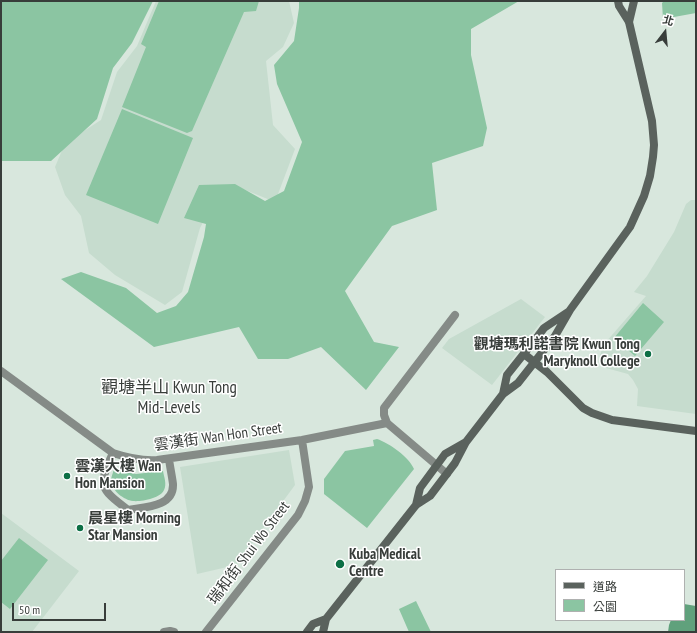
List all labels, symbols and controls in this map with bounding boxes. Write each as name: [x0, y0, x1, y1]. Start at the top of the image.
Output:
north arrow: [645, 12, 685, 52]
text: 北: [661, 12, 676, 29]
place label: 觀塘瑪利諾書院 Kwun Tong Maryknoll College: [474, 336, 640, 371]
marker: 觀塘瑪利諾書院 Kwun Tong Maryknoll College: [643, 349, 653, 359]
district label: 觀塘半山 Kwun Tong Mid-Levels: [101, 378, 237, 418]
street label: 雲漢街 Wan Hon Street: [153, 419, 283, 455]
place label: 雲漢大樓 Wan Hon Mansion: [75, 458, 161, 493]
marker: 雲漢大樓 Wan Hon Mansion: [62, 471, 72, 481]
street label: 瑞和街 Shui Wo Street: [204, 498, 294, 608]
place label: 晨星樓 Morning Star Mansion: [88, 510, 181, 545]
marker: 晨星樓 Morning Star Mansion: [75, 523, 85, 533]
place label: Kuba Medical Centre: [349, 546, 421, 581]
marker: Kuba Medical Centre: [334, 558, 346, 570]
legend: [555, 569, 685, 621]
text: 道路: [593, 579, 617, 594]
scale bar: [14, 595, 108, 621]
text: 公園: [593, 599, 617, 614]
text: 50 m: [19, 602, 40, 617]

